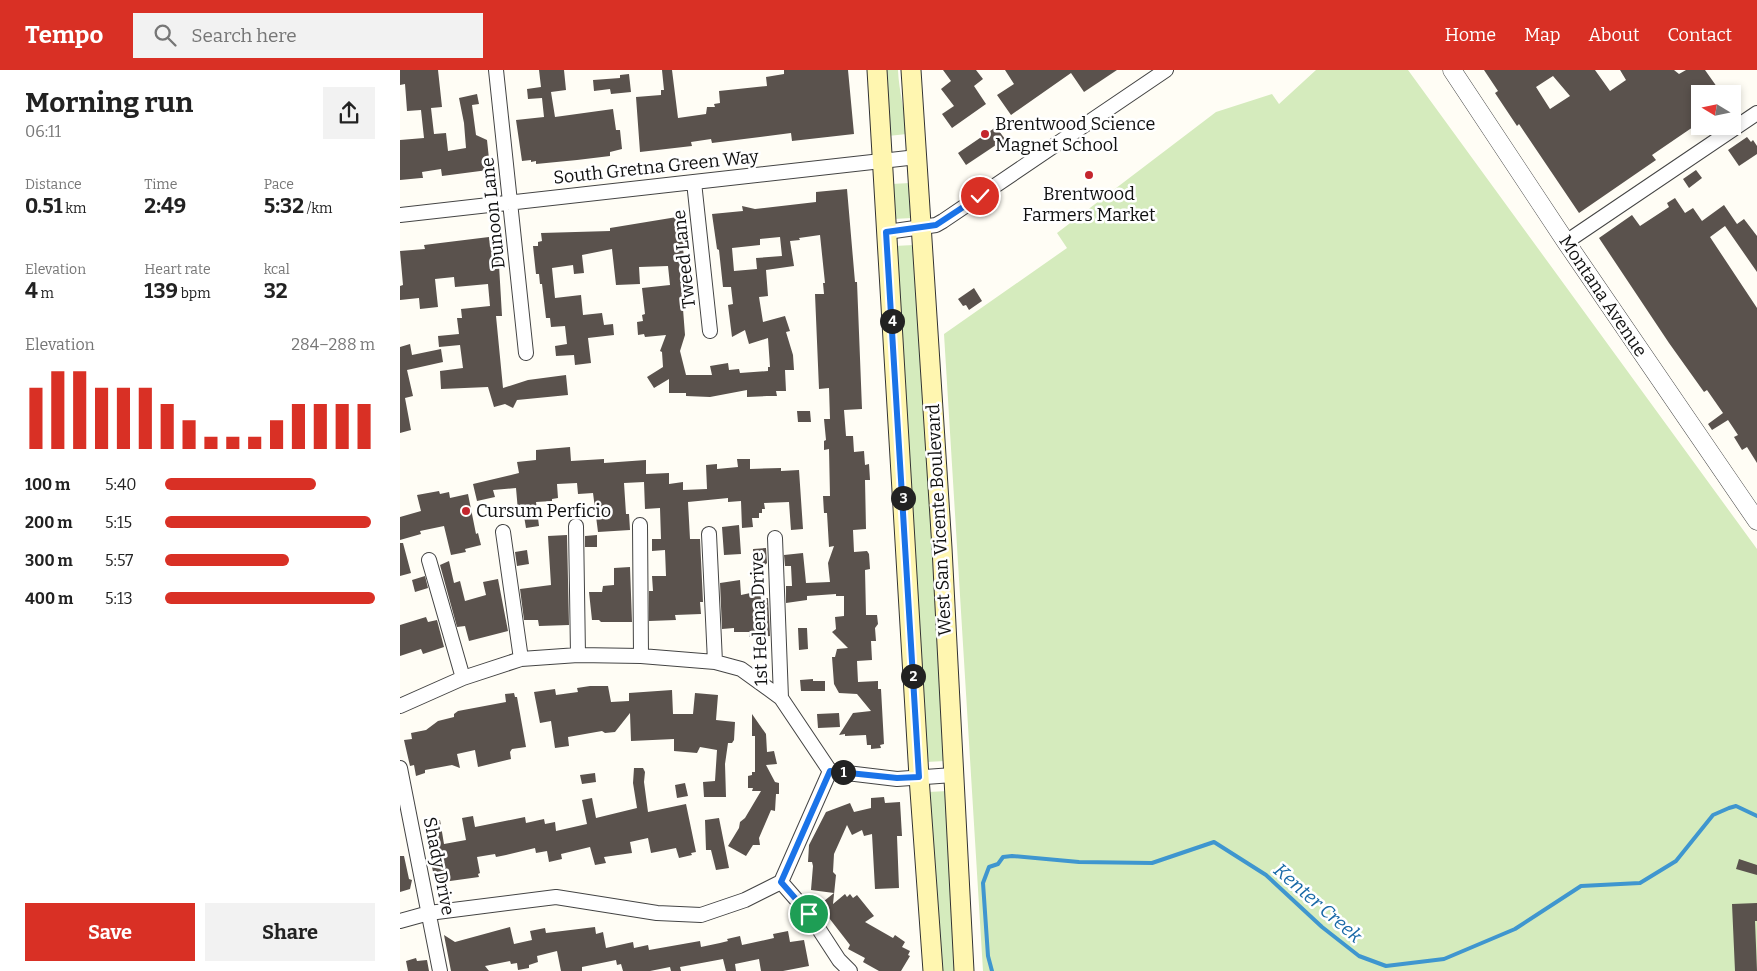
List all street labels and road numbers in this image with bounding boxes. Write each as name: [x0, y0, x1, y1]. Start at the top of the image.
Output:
street label: South Gretna Green Way: [552, 145, 760, 189]
street label: Dunoon Lane: [476, 156, 510, 270]
street label: Tweed Lane: [668, 209, 700, 309]
street label: Montana Avenue: [1554, 231, 1652, 361]
street label: West San Vicente Boulevard: [922, 403, 956, 637]
street label: 1st Helena Drive: [746, 552, 772, 686]
street label: Shady Drive: [419, 815, 459, 917]

